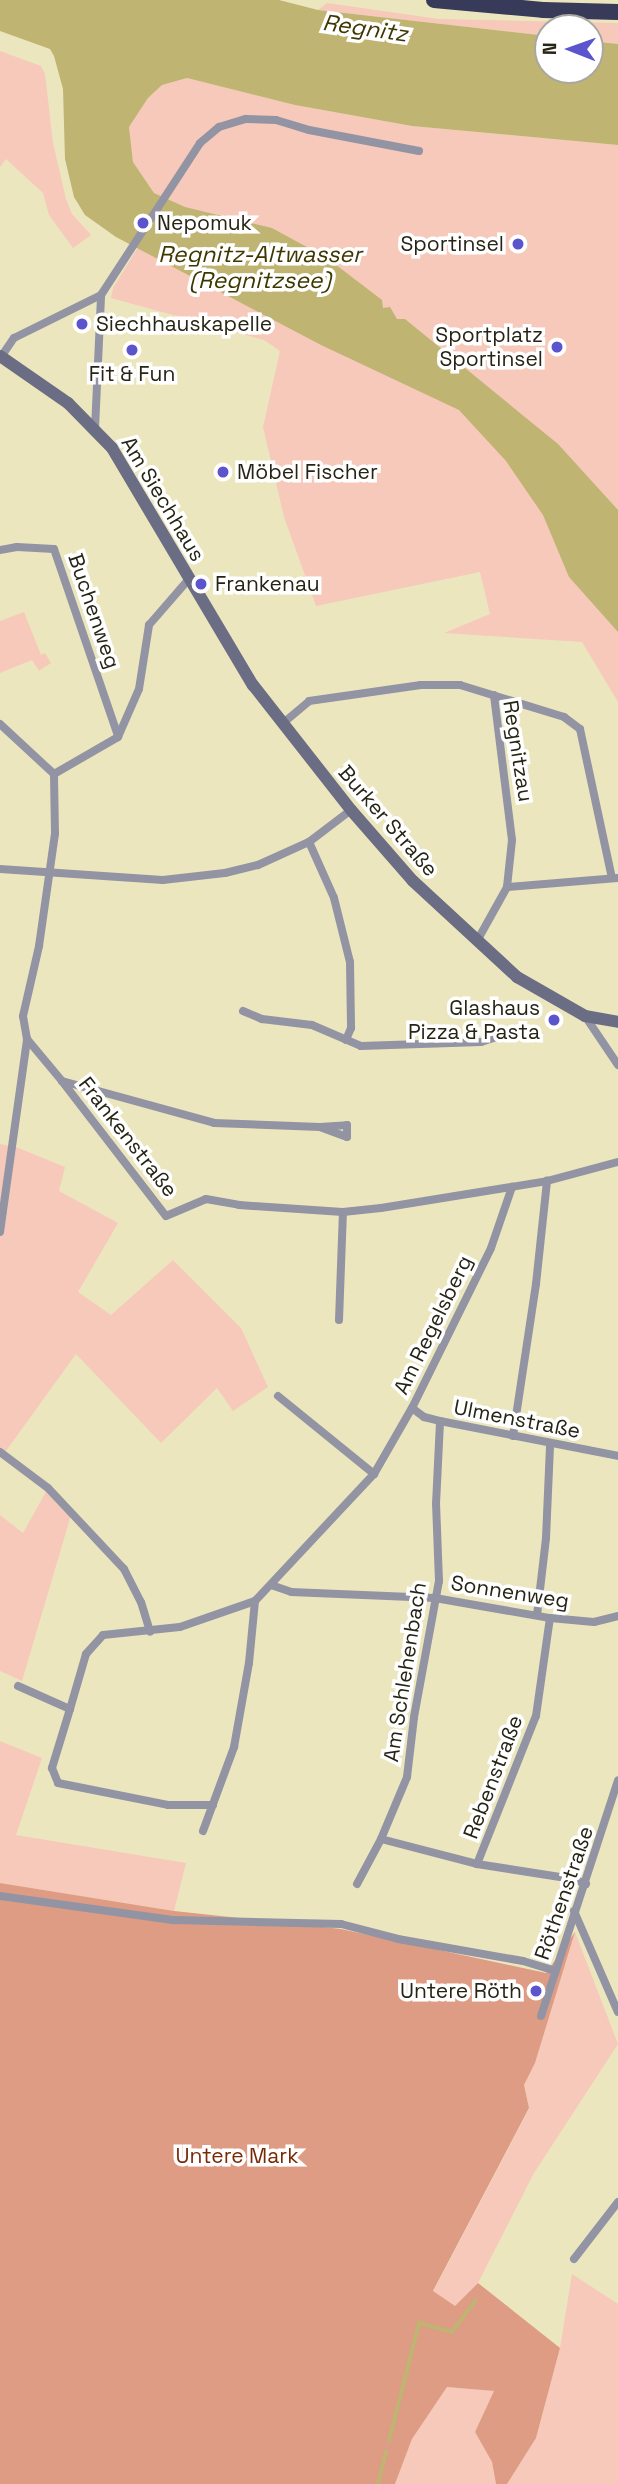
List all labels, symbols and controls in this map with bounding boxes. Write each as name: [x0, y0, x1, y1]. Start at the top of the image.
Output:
water label: Regnitz: [321, 8, 409, 48]
north arrow: [534, 14, 604, 84]
text: N: [537, 42, 562, 55]
place label: Nepomuk: [157, 210, 252, 236]
marker: Nepomuk: [135, 215, 151, 231]
place label: Sportinsel: [400, 231, 504, 257]
marker: Sportinsel: [510, 236, 526, 252]
water label: Regnitz-Altwasser (Regnitzsee): [158, 240, 362, 294]
place label: Siechhauskapelle: [96, 311, 272, 337]
marker: Siechhauskapelle: [74, 316, 90, 332]
place label: Sportplatz Sportinsel: [435, 322, 543, 372]
marker: Sportplatz Sportinsel: [549, 339, 565, 355]
marker: Fit & Fun: [124, 342, 140, 358]
place label: Fit & Fun: [89, 361, 175, 387]
street label: Am Siechhaus: [116, 432, 210, 566]
place label: Möbel Fischer: [237, 459, 378, 485]
marker: Möbel Fischer: [215, 464, 231, 480]
street label: Buchenweg: [63, 550, 125, 672]
place label: Frankenau: [215, 571, 320, 597]
marker: Frankenau: [193, 576, 209, 592]
street label: Regnitzau: [498, 698, 538, 804]
street label: Burker Straße: [333, 760, 443, 882]
place label: Glashaus Pizza & Pasta: [408, 995, 540, 1045]
marker: Glashaus Pizza & Pasta: [546, 1012, 562, 1028]
street label: Frankenstraße: [73, 1072, 183, 1202]
street label: Am Regelsberg: [388, 1251, 478, 1399]
street label: Ulmenstraße: [452, 1394, 582, 1444]
street label: Sonnenweg: [449, 1570, 571, 1614]
street label: Am Schlehenbach: [378, 1580, 432, 1764]
street label: Rebenstraße: [458, 1712, 528, 1842]
street label: Röthenstraße: [529, 1823, 599, 1963]
place label: Untere Röth: [400, 1978, 522, 2004]
marker: Untere Röth: [528, 1983, 544, 1999]
park label: Untere Mark: [175, 2143, 299, 2169]

